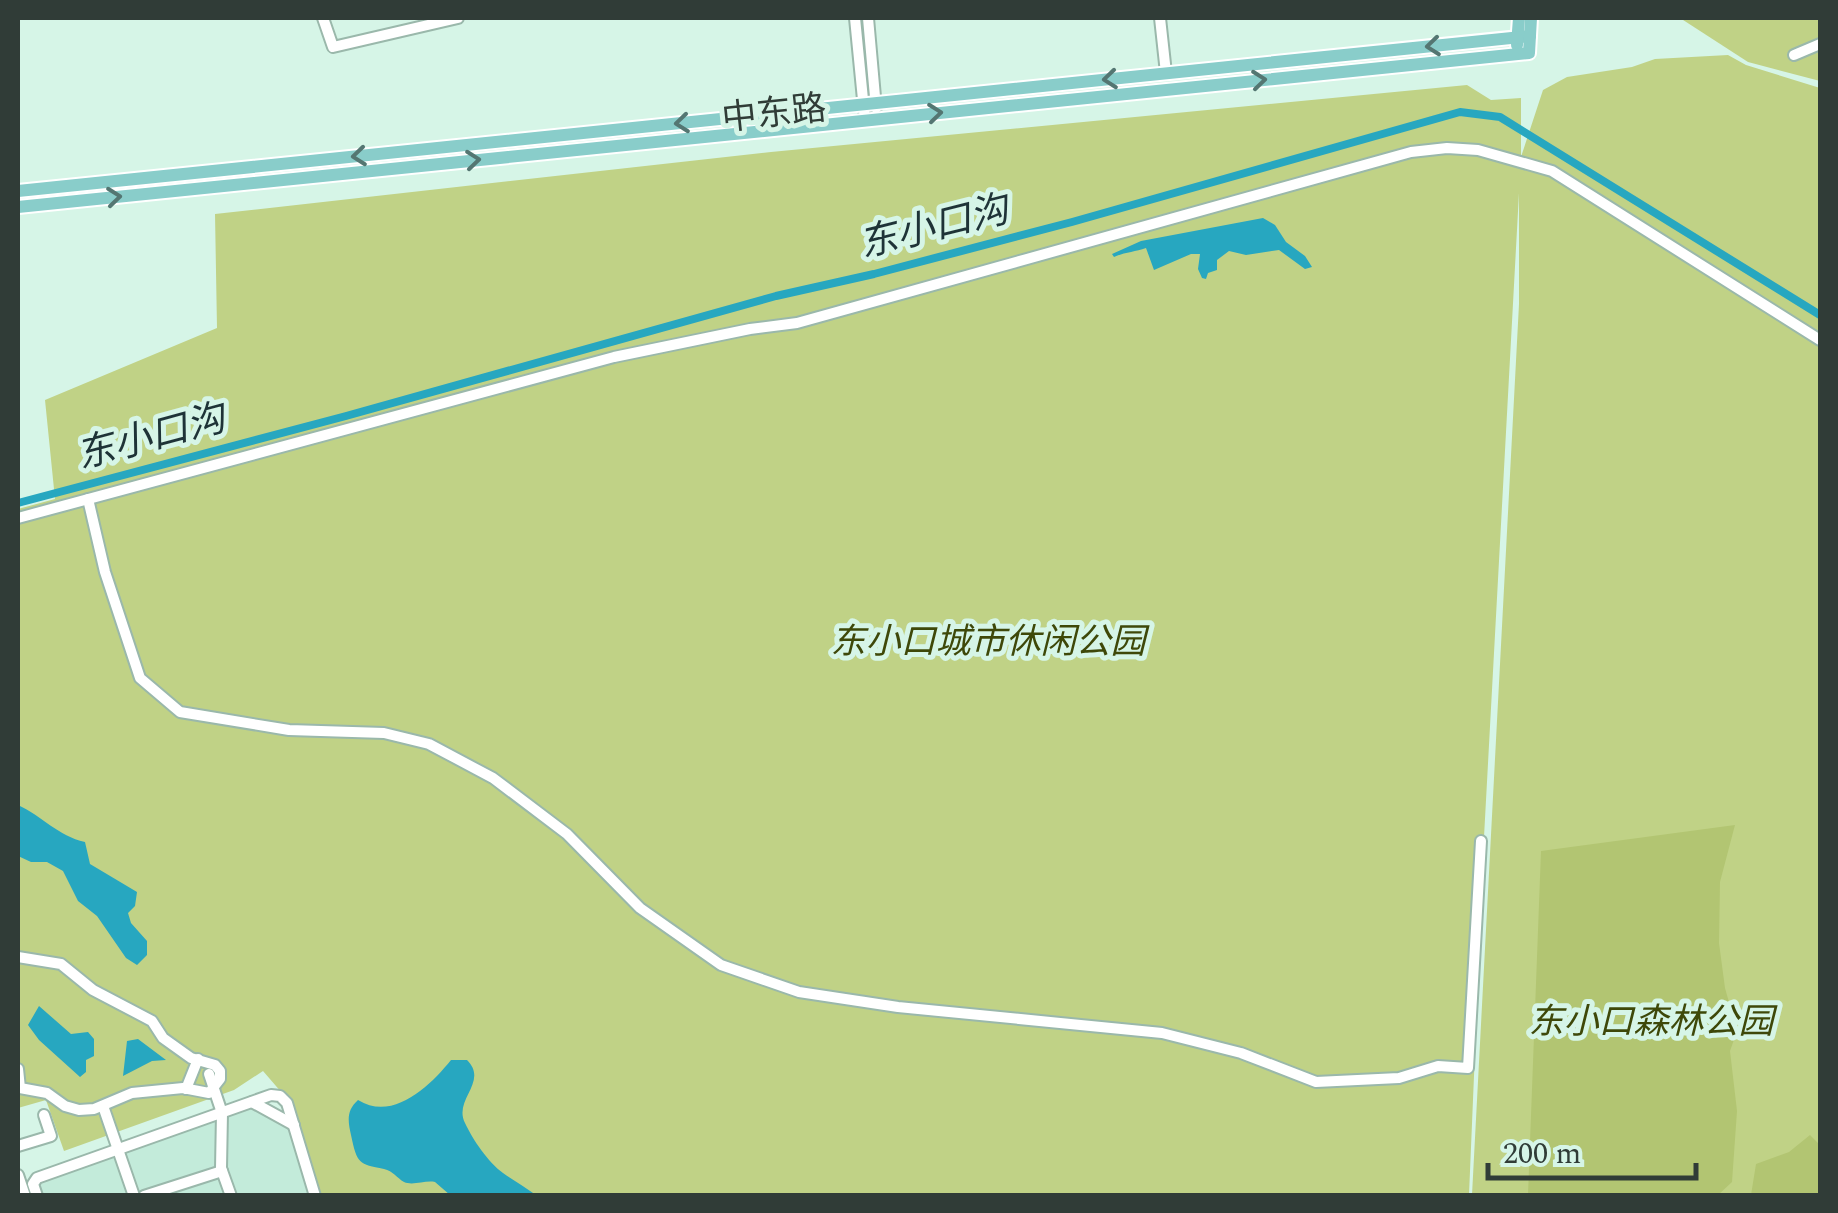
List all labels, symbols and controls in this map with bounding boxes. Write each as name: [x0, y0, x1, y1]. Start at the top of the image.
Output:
one-way arrow: [1424, 35, 1440, 56]
one-way arrow: [1101, 68, 1117, 89]
one-way arrow: [1251, 70, 1267, 91]
street label: 中东路: [719, 82, 829, 146]
one-way arrow: [928, 103, 944, 124]
one-way arrow: [673, 112, 689, 133]
one-way arrow: [350, 145, 366, 166]
one-way arrow: [465, 150, 481, 171]
water label: 东小口沟: [853, 181, 1019, 275]
one-way arrow: [107, 186, 123, 208]
water label: 东小口沟: [70, 389, 236, 486]
park label: 东小口城市休闲公园: [830, 616, 1150, 669]
park label: 东小口森林公园: [1528, 996, 1778, 1049]
scale bar: [1488, 1118, 1696, 1180]
text: 200 m: [1503, 1131, 1581, 1177]

